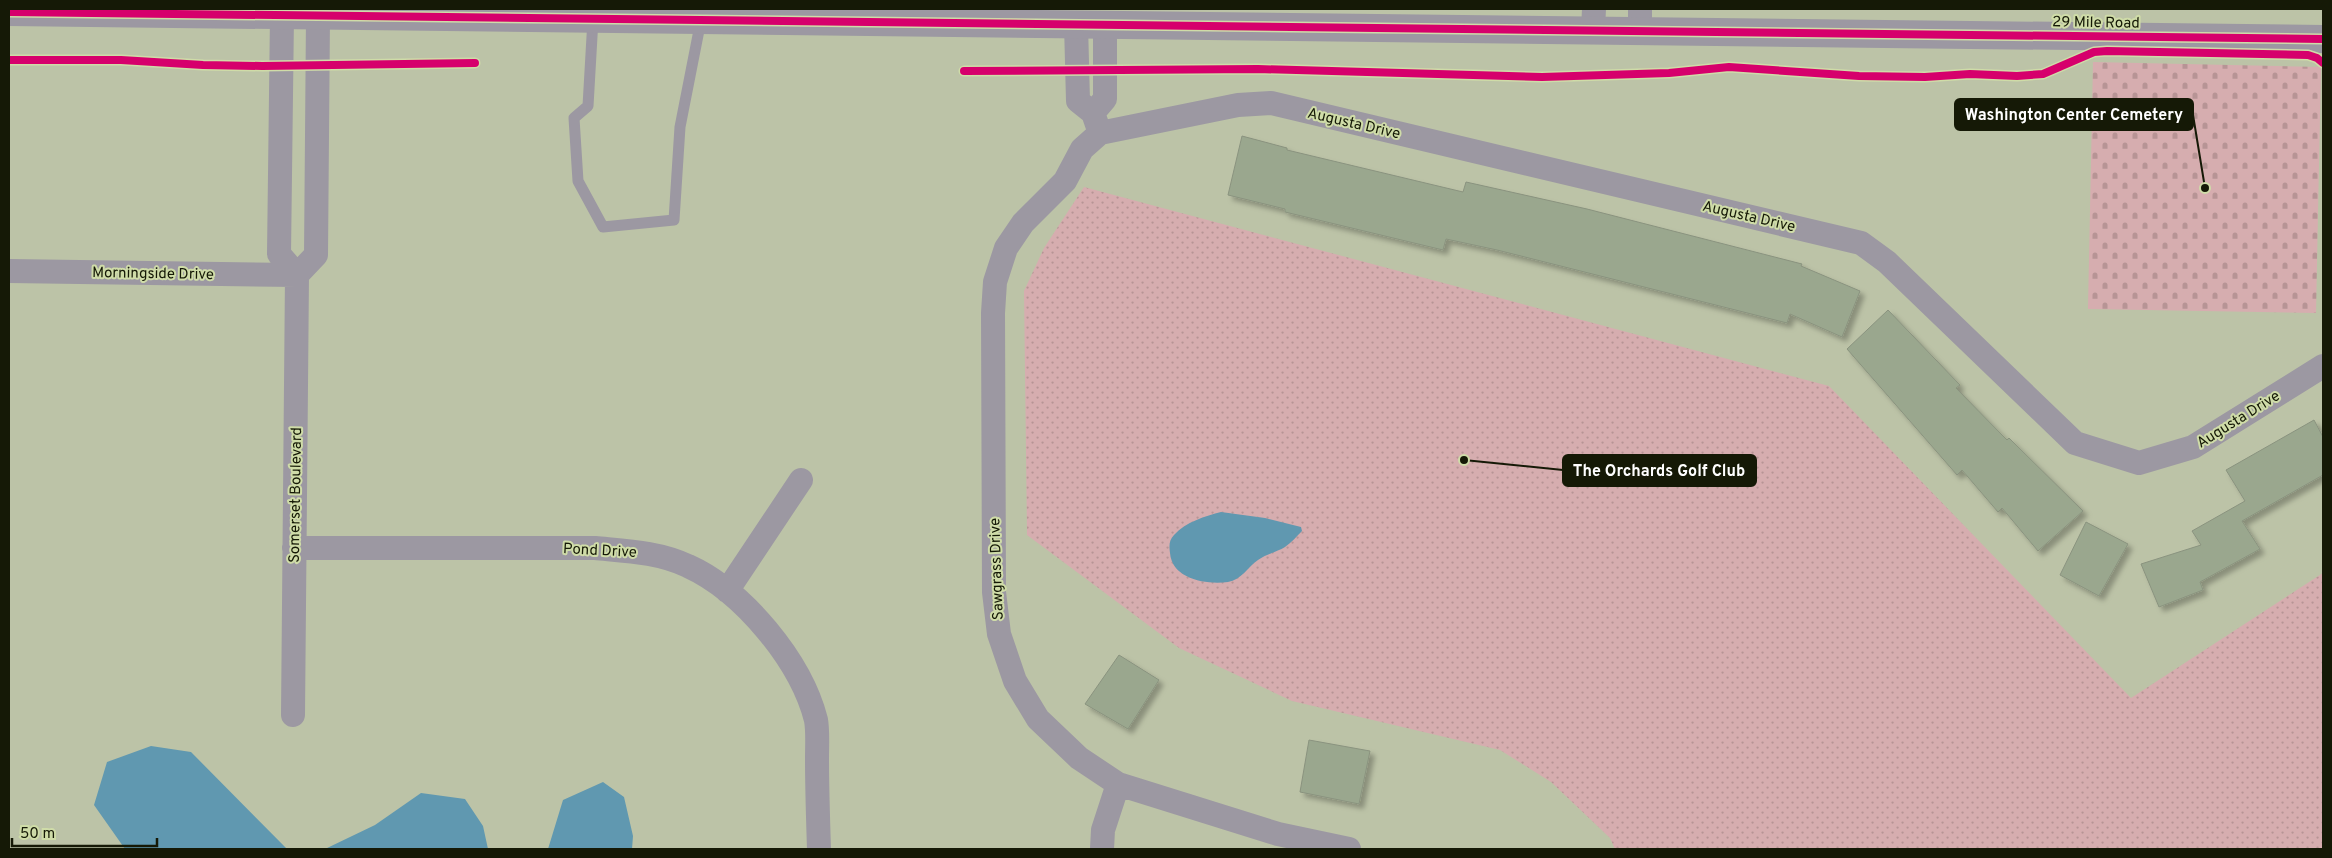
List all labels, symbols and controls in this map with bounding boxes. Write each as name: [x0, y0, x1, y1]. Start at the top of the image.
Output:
street label: 29 Mile Road: [2052, 13, 2140, 34]
callout: Washington Center Cemetery: [1955, 99, 2193, 130]
street label: Augusta Drive: [1305, 105, 1402, 144]
text: Washington Center Cemetery: [1965, 106, 2183, 126]
street label: Augusta Drive: [1700, 198, 1797, 237]
street label: Morningside Drive: [92, 264, 214, 285]
street label: Augusta Drive: [2194, 387, 2284, 453]
street label: Somerset Boulevard: [286, 427, 307, 563]
callout: The Orchards Golf Club: [1563, 455, 1756, 486]
text: The Orchards Golf Club: [1573, 462, 1745, 482]
street label: Sawgrass Drive: [986, 517, 1009, 620]
street label: Pond Drive: [562, 540, 637, 563]
scale bar: [12, 816, 158, 848]
text: 50 m: [20, 825, 55, 844]

